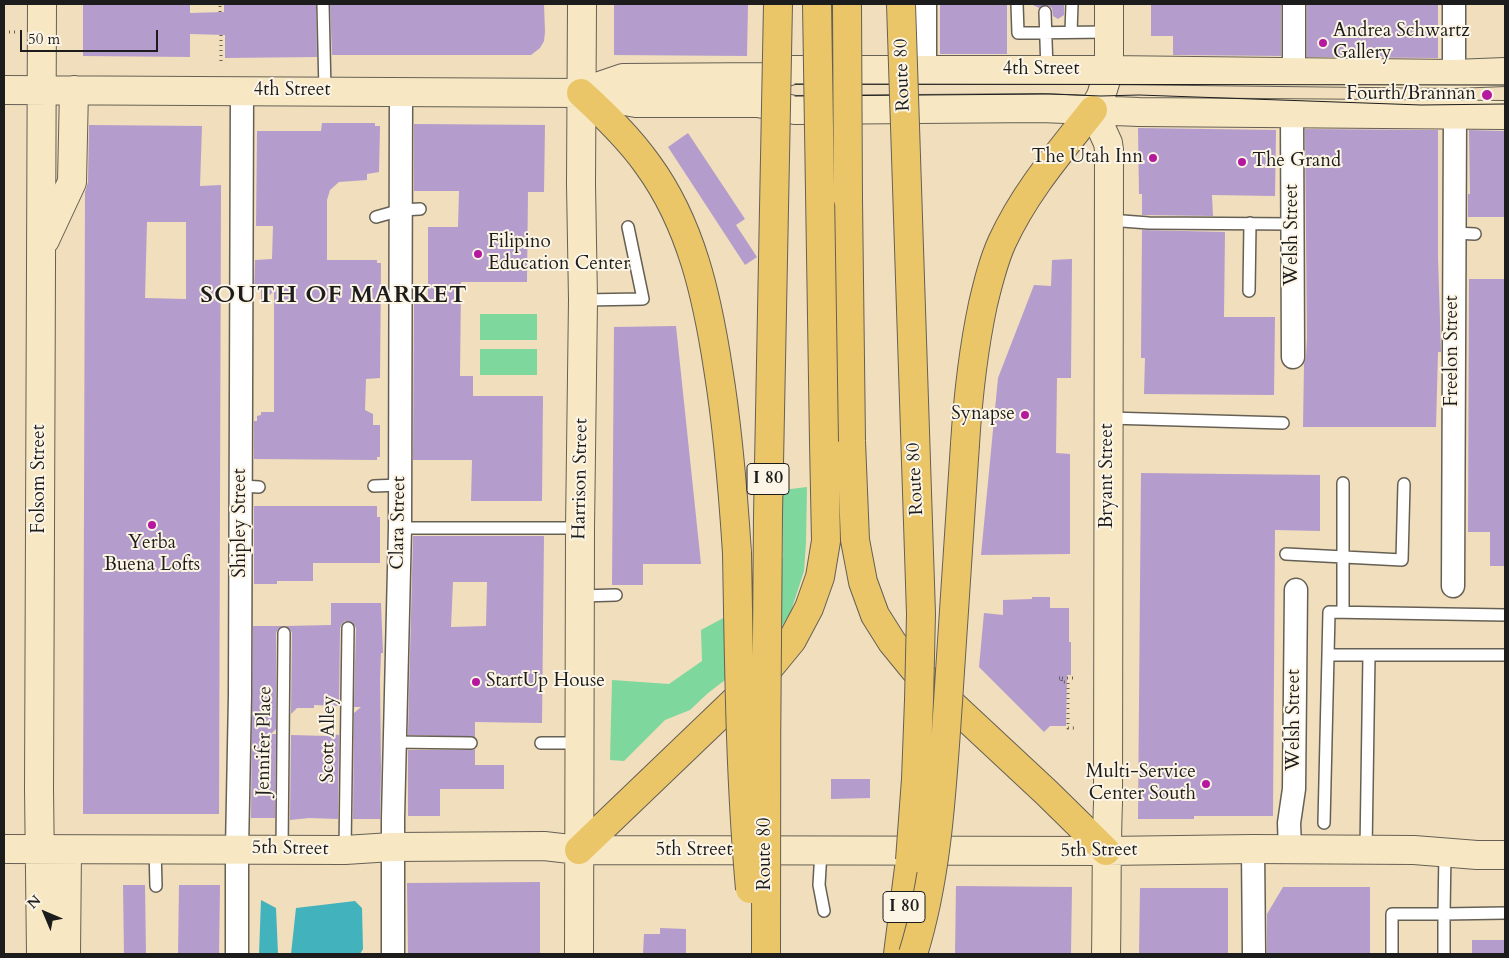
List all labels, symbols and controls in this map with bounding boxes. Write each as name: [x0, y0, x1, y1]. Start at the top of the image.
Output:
scale bar: [22, 20, 160, 52]
place label: Andrea Schwartz Gallery: [1333, 21, 1470, 65]
text: 50 m: [28, 29, 60, 49]
marker: Andrea Schwartz Gallery: [1317, 37, 1329, 49]
street label: Route 80: [890, 38, 916, 112]
street label: 4th Street: [1003, 59, 1079, 81]
street label: 4th Street: [254, 80, 330, 102]
place label: Fourth/Brannan: [1346, 84, 1476, 106]
marker: Fourth/Brannan: [1480, 88, 1494, 102]
place label: The Utah Inn: [1032, 147, 1143, 169]
place label: The Grand: [1252, 151, 1341, 173]
marker: The Utah Inn: [1147, 152, 1159, 164]
marker: The Grand: [1236, 156, 1248, 168]
street label: Welsh Street: [1282, 184, 1304, 286]
place label: Filipino Education Center: [488, 232, 630, 276]
marker: Filipino Education Center: [472, 248, 484, 260]
district label: SOUTH OF MARKET: [198, 282, 470, 310]
street label: Freelon Street: [1442, 295, 1464, 407]
place label: Synapse: [951, 404, 1015, 426]
marker: Synapse: [1019, 409, 1031, 421]
street label: Harrison Street: [569, 418, 593, 540]
street label: Bryant Street: [1097, 423, 1119, 529]
street label: Folsom Street: [29, 424, 51, 534]
street label: Route 80: [903, 442, 929, 516]
road number: I 80: [747, 464, 789, 494]
street label: Shipley Street: [230, 468, 252, 578]
street label: Clara Street: [387, 476, 411, 570]
marker: Yerba Buena Lofts: [146, 519, 158, 531]
place label: Yerba Buena Lofts: [104, 533, 200, 577]
street label: Welsh Street: [1284, 669, 1306, 771]
place label: StartUp House: [486, 671, 605, 693]
marker: StartUp House: [470, 676, 482, 688]
street label: Jennifer Place: [253, 686, 277, 796]
street label: Scott Alley: [317, 695, 341, 783]
place label: Multi-Service Center South: [1086, 762, 1196, 806]
marker: Multi-Service Center South: [1200, 778, 1212, 790]
street label: Route 80: [755, 817, 777, 891]
street label: 5th Street: [251, 837, 329, 861]
street label: 5th Street: [1060, 839, 1138, 863]
street label: 5th Street: [656, 840, 732, 862]
north arrow: [20, 888, 70, 938]
text: N: [23, 891, 45, 913]
road number: I 80: [883, 892, 925, 922]

